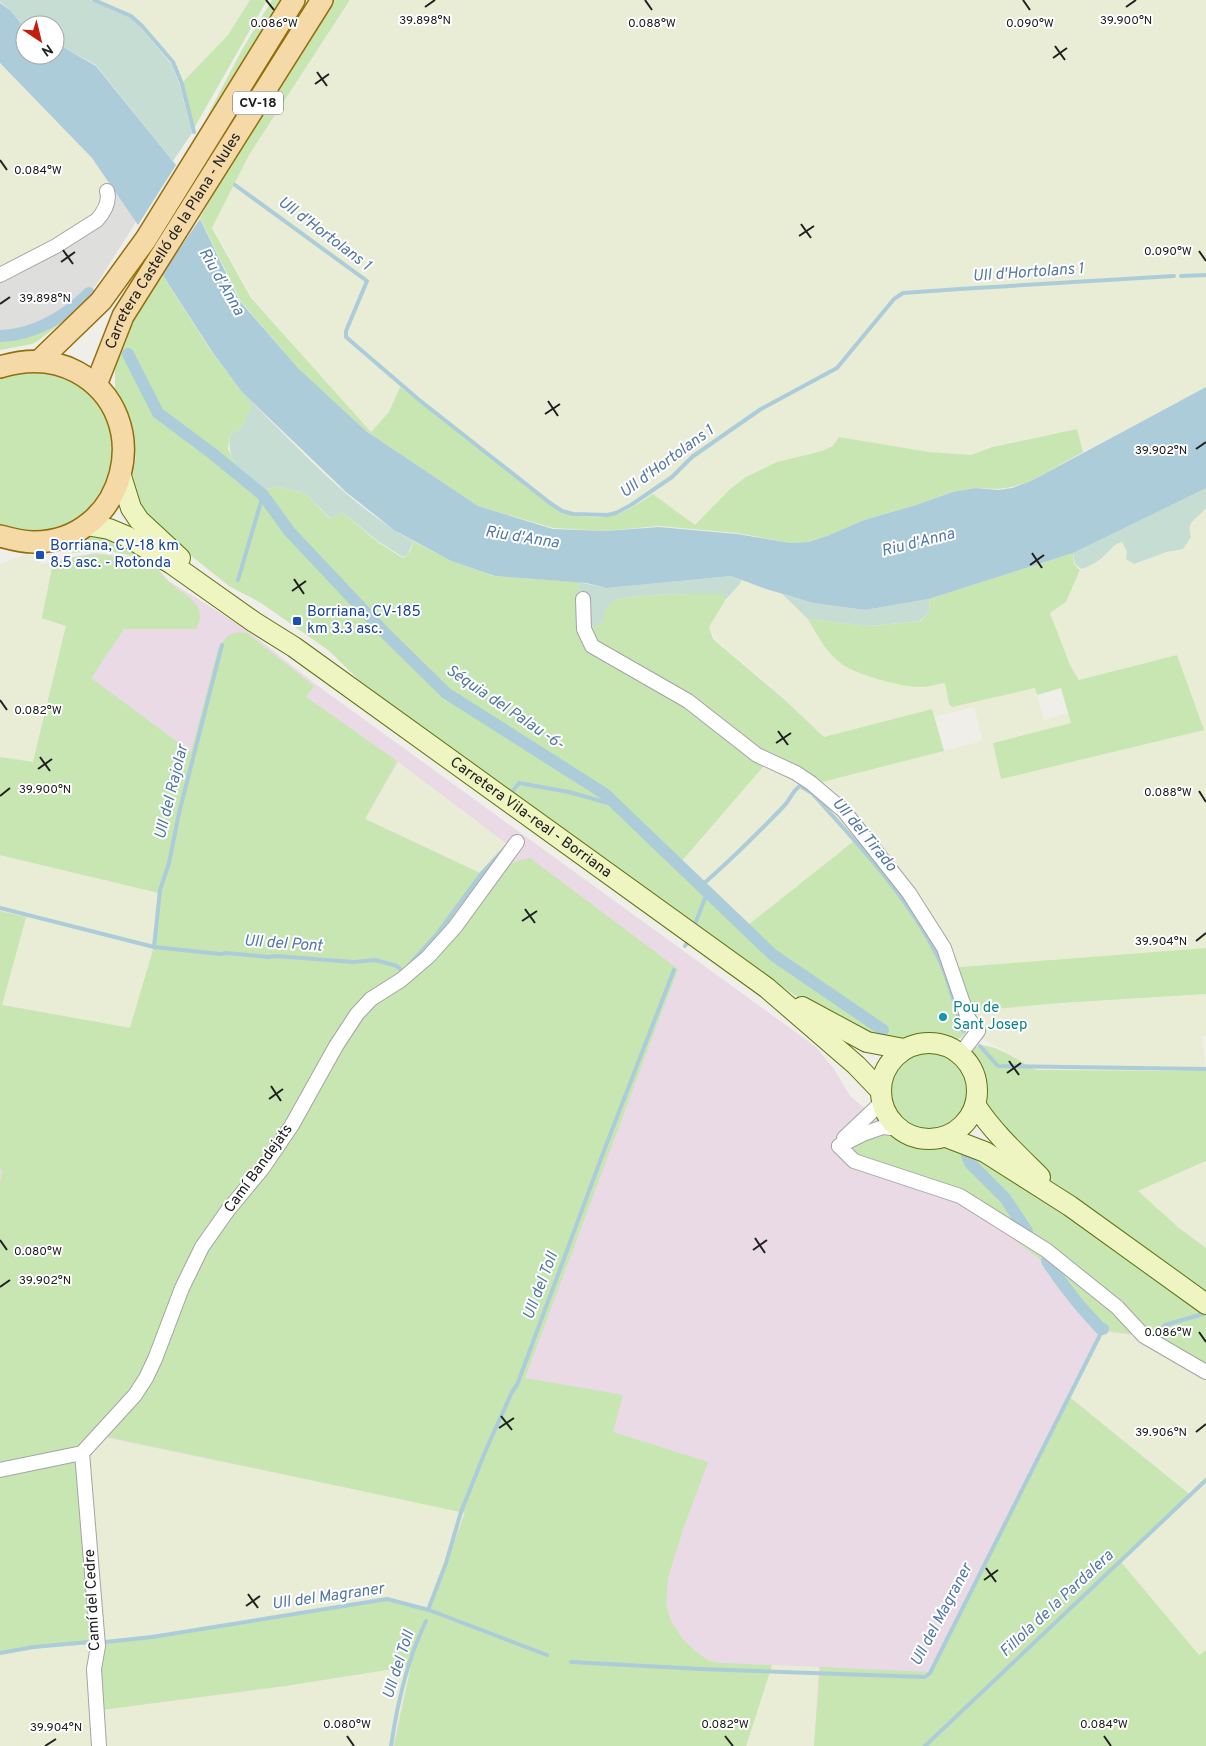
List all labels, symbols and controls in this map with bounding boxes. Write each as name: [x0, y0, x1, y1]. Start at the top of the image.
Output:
text: 39.898°N: [399, 13, 451, 29]
text: 39.900°N: [1100, 13, 1152, 29]
north arrow: [15, 15, 65, 65]
text: 0.086°W: [250, 16, 298, 32]
text: 0.088°W: [628, 16, 676, 32]
text: 0.090°W: [1006, 16, 1054, 32]
text: N: [38, 40, 56, 59]
road number: CV-18: [233, 92, 283, 115]
street label: Carretera Castelló de la Plana - Nules: [101, 129, 246, 352]
text: 0.084°W: [14, 163, 62, 179]
water label: Ull d'Hortolans 1: [274, 193, 375, 276]
text: 0.090°W: [1144, 244, 1192, 260]
water label: Riu d'Anna: [194, 245, 249, 320]
water label: Ull d'Hortolans 1: [972, 259, 1085, 287]
text: 39.898°N: [19, 291, 71, 307]
water label: Ull d'Hortolans 1: [616, 421, 718, 503]
text: 39.902°N: [1135, 443, 1187, 459]
water label: Riu d'Anna: [484, 522, 561, 554]
water label: Riu d'Anna: [879, 524, 957, 562]
place label: Borriana, CV-18 km 8.5 asc. - Rotonda: [50, 537, 179, 573]
marker: Borriana, CV-18 km 8.5 asc. - Rotonda: [34, 549, 46, 561]
place label: Borriana, CV-185 km 3.3 asc.: [307, 603, 421, 639]
marker: Borriana, CV-185 km 3.3 asc.: [291, 615, 303, 627]
water label: Séquia del Palau -6-: [442, 661, 568, 755]
text: 0.082°W: [14, 703, 62, 719]
water label: Ull del Rajolar: [151, 741, 194, 841]
street label: Carretera Vila-real - Borriana: [446, 753, 615, 882]
text: 39.900°N: [19, 782, 71, 798]
text: 0.088°W: [1144, 785, 1192, 801]
water label: Ull del Tirado: [827, 794, 901, 876]
water label: Ull del Pont: [243, 931, 324, 957]
text: 39.904°N: [1135, 934, 1187, 950]
place label: Pou de Sant Josep: [953, 999, 1027, 1035]
marker: Pou de Sant Josep: [937, 1011, 949, 1023]
street label: Camí Bandejats: [220, 1121, 298, 1217]
text: 0.080°W: [14, 1244, 62, 1260]
water label: Ull del Toll: [519, 1249, 563, 1323]
text: 39.902°N: [19, 1273, 71, 1289]
text: 0.086°W: [1144, 1325, 1192, 1341]
text: 39.906°N: [1135, 1425, 1187, 1441]
water label: Fillola de la Pardalera: [996, 1546, 1119, 1662]
street label: Camí del Cedre: [81, 1549, 105, 1651]
water label: Ull del Magraner: [907, 1559, 978, 1670]
water label: Ull del Magraner: [271, 1579, 387, 1615]
water label: Ull del Toll: [379, 1627, 420, 1702]
text: 0.080°W: [323, 1717, 371, 1733]
text: 0.082°W: [701, 1717, 749, 1733]
text: 0.084°W: [1080, 1717, 1128, 1733]
text: 39.904°N: [30, 1720, 82, 1736]

